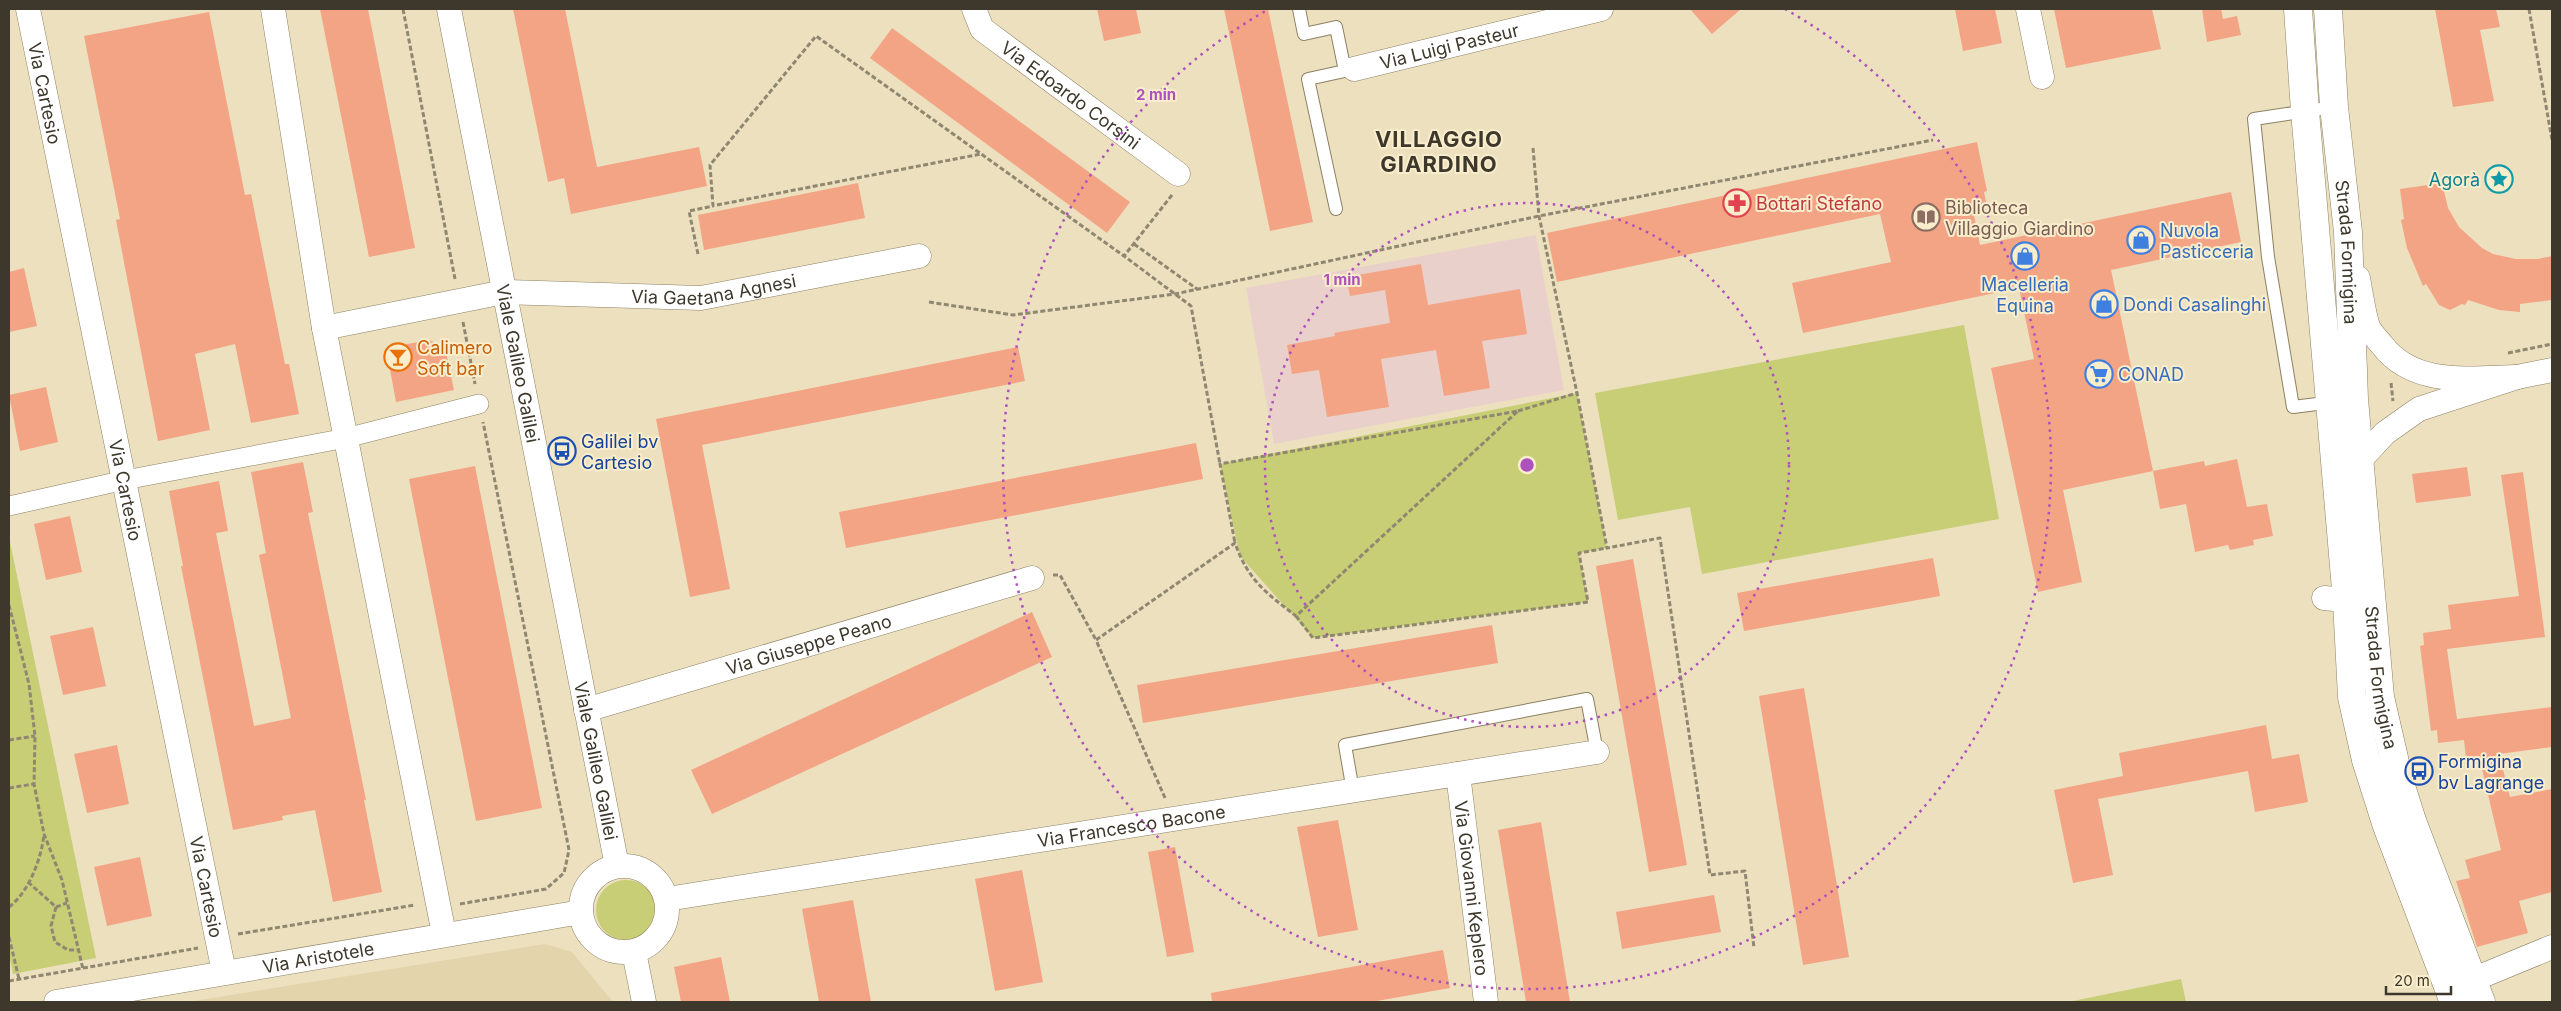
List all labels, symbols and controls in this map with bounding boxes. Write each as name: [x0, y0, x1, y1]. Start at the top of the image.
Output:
street label: Via Luigi Pasteur: [1378, 19, 1521, 73]
street label: Via Edoardo Corsini: [997, 36, 1145, 153]
street label: Via Cartesio: [25, 41, 66, 146]
text: 2 min: [1136, 85, 1176, 104]
district label: VILLAGGIO GIARDINO: [1375, 126, 1503, 177]
place icon: Agorà: [2484, 164, 2514, 194]
place label: Agorà: [2429, 169, 2480, 190]
street label: Strada Formigina: [2332, 179, 2362, 325]
pharmacy icon: Bottari Stefano: [1722, 188, 1752, 218]
place label: Bottari Stefano: [1756, 193, 1882, 214]
place label: Biblioteca Villaggio Giardino: [1945, 197, 2094, 239]
library icon: Biblioteca Villaggio Giardino: [1911, 202, 1941, 232]
place label: Nuvola Pasticceria: [2160, 220, 2254, 262]
shop icon: Nuvola Pasticceria: [2126, 225, 2156, 255]
shop icon: Macelleria Equina: [2010, 241, 2040, 271]
street label: Via Gaetana Agnesi: [631, 269, 798, 309]
text: 1 min: [1323, 270, 1361, 289]
place label: Macelleria Equina: [1981, 274, 2069, 316]
street label: Viale Galileo Galilei: [493, 282, 544, 444]
shop icon: Dondi Casalinghi: [2089, 289, 2119, 319]
place label: Dondi Casalinghi: [2123, 294, 2266, 315]
place label: Calimero Soft bar: [417, 337, 493, 379]
bar icon: Calimero Soft bar: [383, 342, 413, 372]
supermarket icon: CONAD: [2084, 359, 2114, 389]
place label: CONAD: [2118, 364, 2184, 385]
place label: Galilei bv Cartesio: [581, 431, 658, 473]
bus stop icon: Galilei bv Cartesio: [547, 436, 577, 466]
street label: Via Cartesio: [105, 437, 147, 543]
centre of rings: [1518, 456, 1536, 474]
street label: Strada Formigina: [2362, 605, 2402, 751]
street label: Via Giuseppe Peano: [723, 610, 894, 679]
street label: Viale Galileo Galilei: [571, 680, 622, 842]
place label: Formigina bv Lagrange: [2438, 751, 2544, 793]
bus stop icon: Formigina bv Lagrange: [2404, 756, 2434, 786]
street label: Via Giovanni Keplero: [1451, 799, 1493, 977]
street label: Via Francesco Bacone: [1036, 800, 1227, 851]
street label: Via Cartesio: [186, 834, 227, 940]
street label: Via Aristotele: [261, 937, 376, 977]
scale bar: [2386, 964, 2451, 996]
text: 20 m: [2394, 971, 2430, 990]

